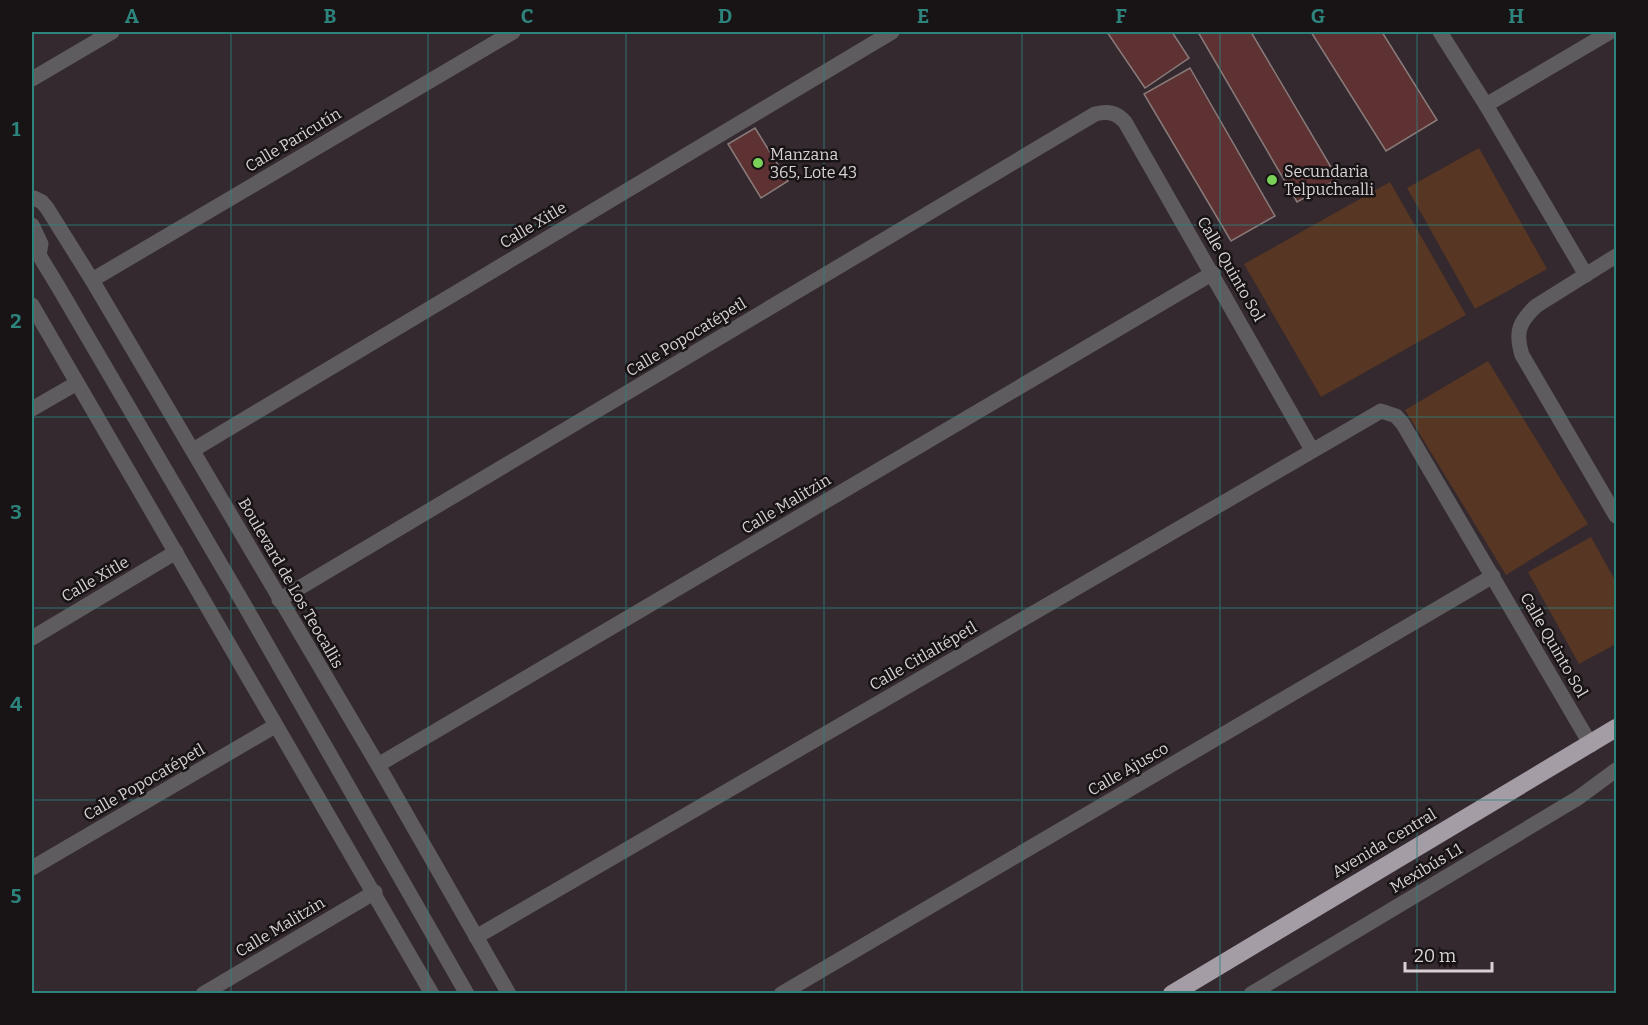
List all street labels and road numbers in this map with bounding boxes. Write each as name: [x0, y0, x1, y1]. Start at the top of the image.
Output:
street label: Calle Paricutín: [242, 104, 344, 176]
street label: Calle Xitle: [496, 198, 570, 252]
street label: Calle Quinto Sol: [1193, 213, 1269, 325]
street label: Calle Popocatépetl: [623, 293, 750, 380]
street label: Calle Malitzin: [738, 470, 834, 538]
street label: Boulevard de Los Teocallis: [234, 494, 348, 672]
street label: Calle Xitle: [58, 552, 132, 606]
street label: Calle Quinto Sol: [1516, 589, 1592, 701]
street label: Calle Citlaltépetl: [866, 617, 980, 694]
street label: Calle Ajusco: [1084, 738, 1172, 800]
street label: Calle Popocatépetl: [80, 739, 208, 824]
street label: Avenida Central: [1329, 804, 1440, 882]
street label: Mexibús L1: [1386, 839, 1466, 897]
street label: Calle Malitzin: [232, 893, 328, 961]

